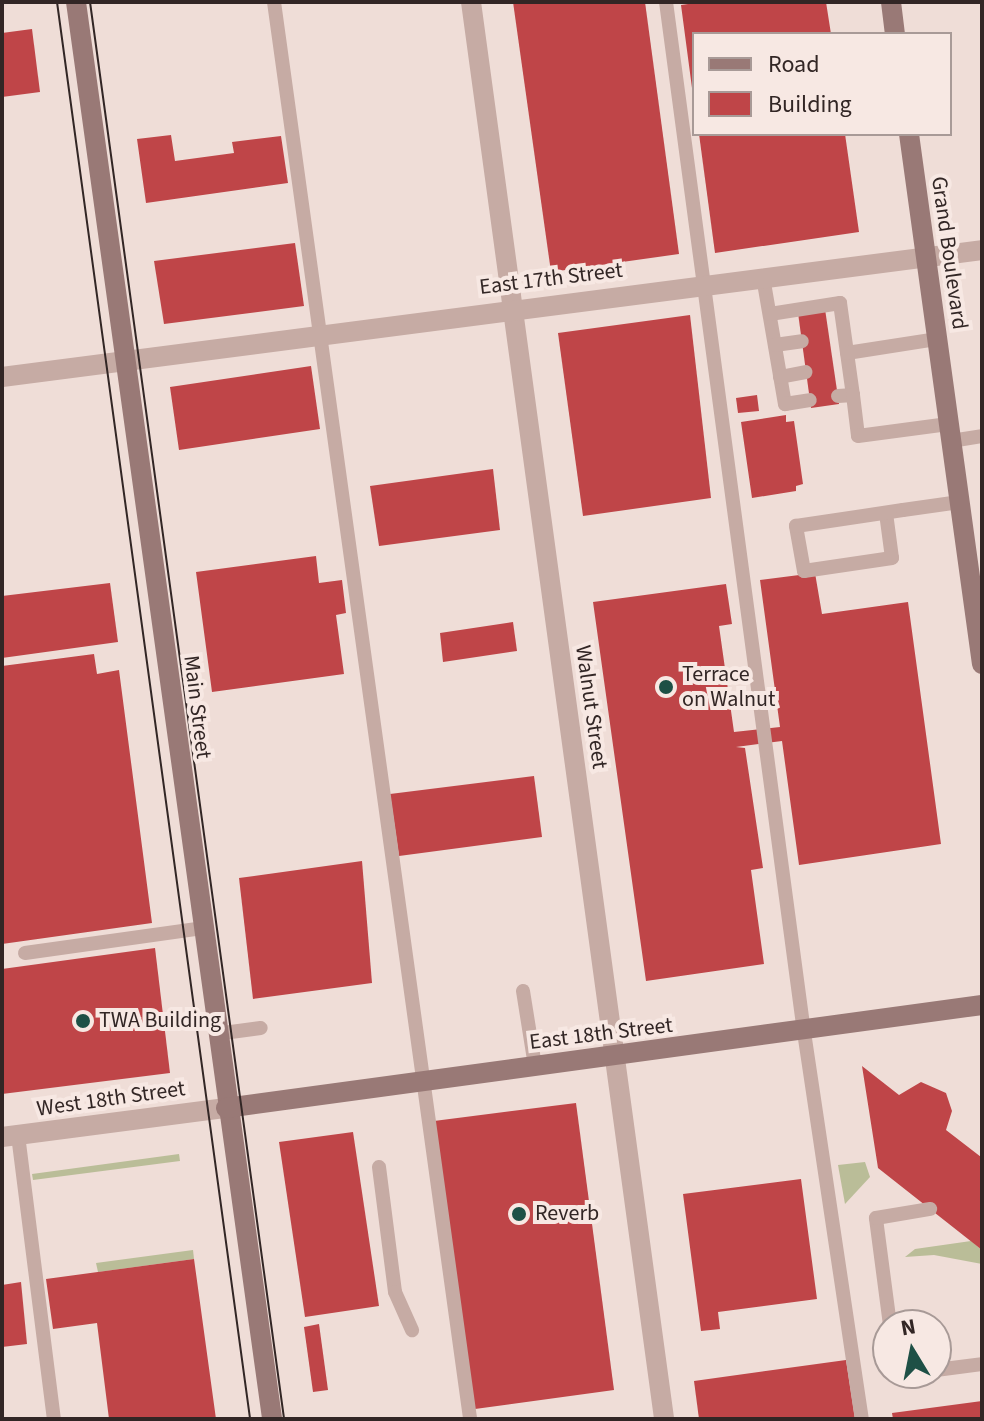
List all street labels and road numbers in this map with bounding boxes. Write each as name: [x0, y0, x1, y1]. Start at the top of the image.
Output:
street label: Grand Boulevard: [925, 175, 973, 331]
street label: East 17th Street: [478, 257, 624, 301]
street label: Walnut Street: [569, 643, 613, 771]
street label: Main Street: [178, 654, 216, 760]
street label: East 18th Street: [528, 1012, 674, 1056]
street label: West 18th Street: [35, 1076, 187, 1122]

